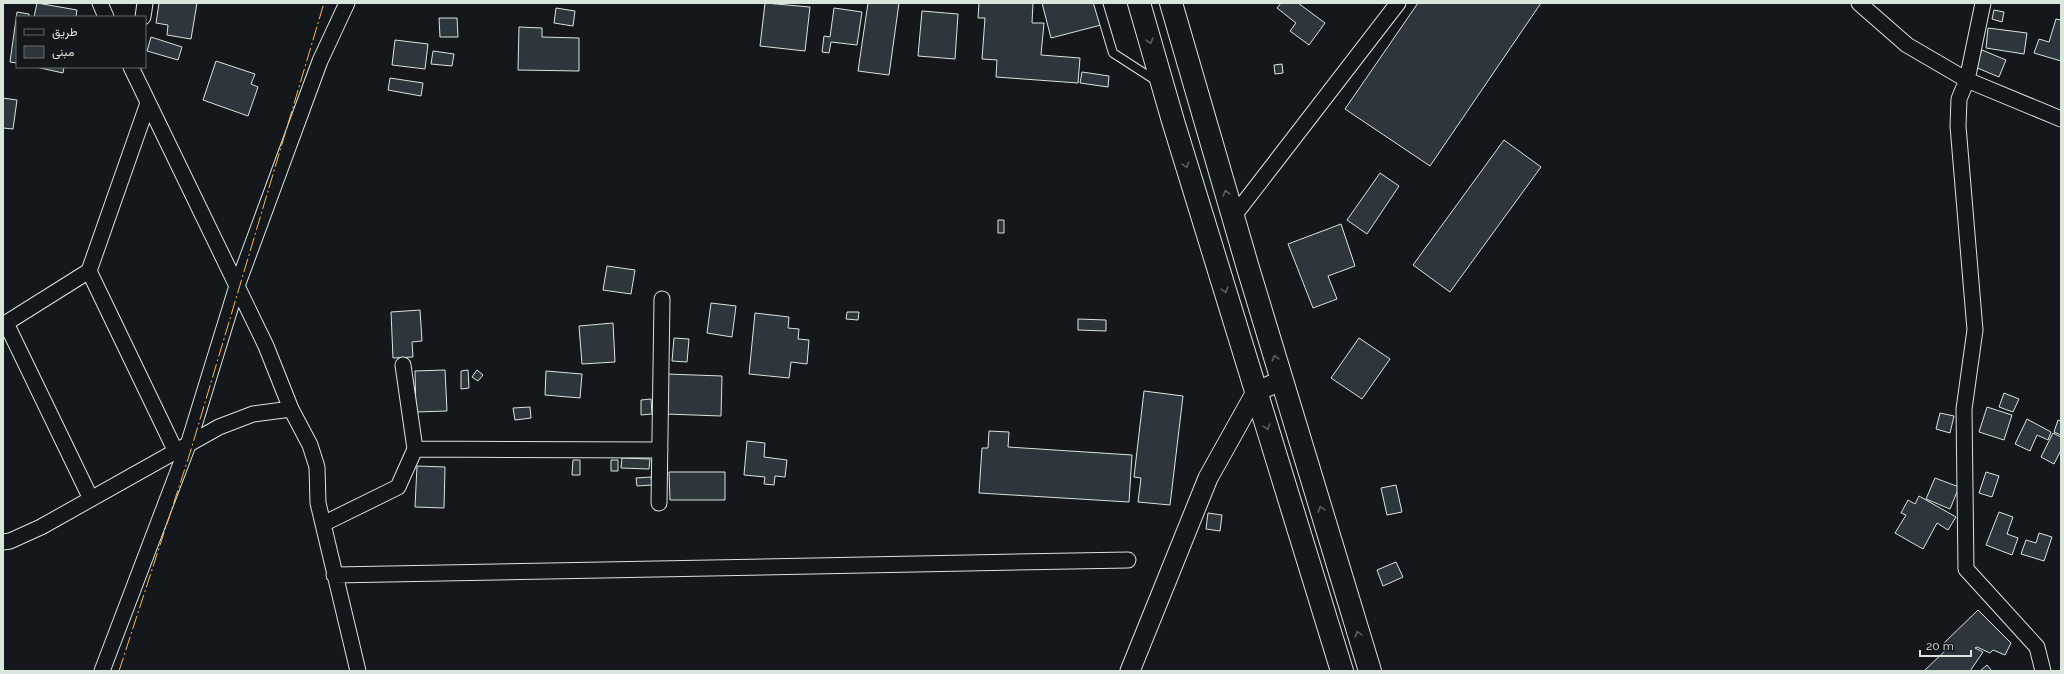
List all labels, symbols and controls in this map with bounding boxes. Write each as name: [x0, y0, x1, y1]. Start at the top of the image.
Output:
legend: [16, 16, 146, 68]
text: طريق: [52, 25, 78, 40]
one-way arrow: [1145, 37, 1154, 44]
text: مبنى: [52, 45, 74, 60]
one-way arrow: [1181, 162, 1190, 169]
one-way arrow: [1222, 190, 1231, 197]
one-way arrow: [1220, 286, 1228, 293]
one-way arrow: [1271, 355, 1280, 362]
one-way arrow: [1262, 424, 1271, 431]
one-way arrow: [1317, 506, 1326, 513]
one-way arrow: [1354, 630, 1363, 637]
scale bar: [1920, 632, 1971, 658]
text: 20 m: [1926, 639, 1954, 653]

